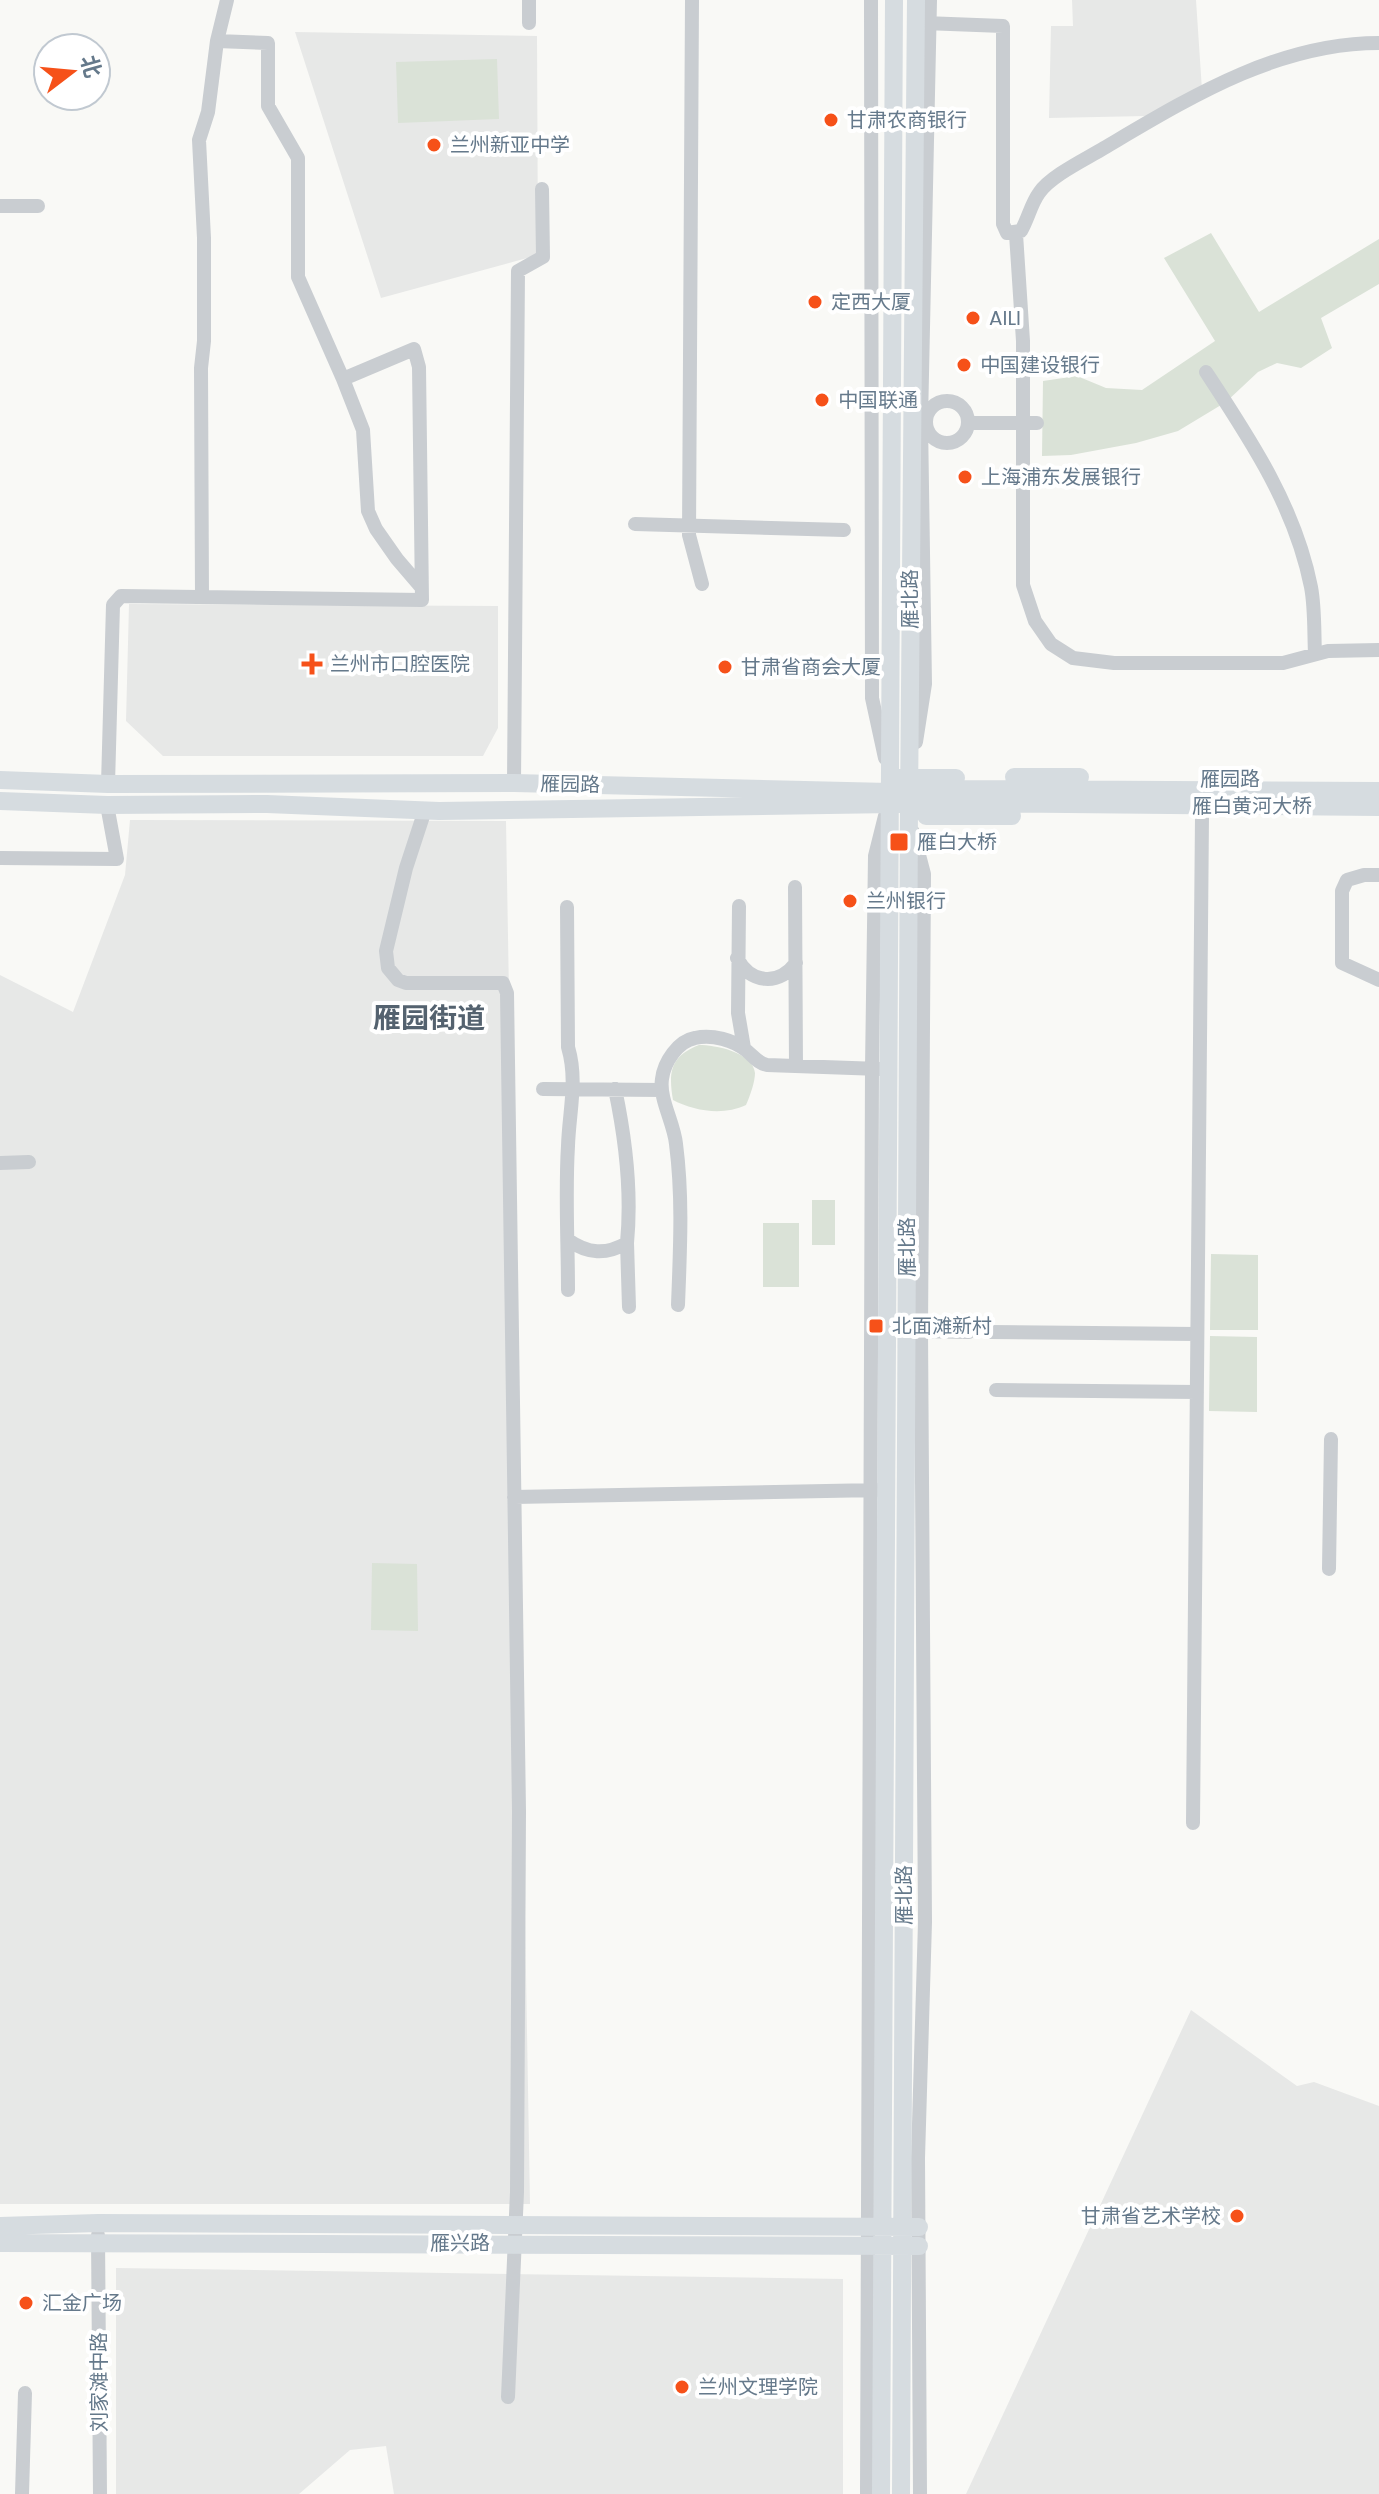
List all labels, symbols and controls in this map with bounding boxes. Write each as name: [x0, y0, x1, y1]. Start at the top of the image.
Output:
north arrow: [32, 32, 112, 112]
text: 北: [73, 52, 109, 81]
place label: 甘肃农商银行: [847, 106, 967, 134]
marker: 甘肃农商银行: [822, 111, 840, 129]
place label: 兰州新亚中学: [450, 131, 570, 159]
marker: 兰州新亚中学: [425, 136, 443, 154]
place label: 定西大厦: [831, 288, 911, 316]
marker: 定西大厦: [806, 293, 824, 311]
place label: AILI: [989, 304, 1021, 332]
marker: AILI: [964, 309, 982, 327]
place label: 中国建设银行: [980, 351, 1100, 379]
marker: 中国建设银行: [955, 356, 973, 374]
place label: 中国联通: [838, 386, 918, 414]
marker: 中国联通: [813, 391, 831, 409]
place label: 上海浦东发展银行: [981, 463, 1141, 491]
marker: 上海浦东发展银行: [956, 468, 974, 486]
street label: 雁北路: [896, 569, 924, 629]
place label: 兰州市口腔医院: [330, 650, 470, 678]
marker: 兰州市口腔医院: [301, 653, 323, 675]
place label: 甘肃省商会大厦: [741, 653, 881, 681]
marker: 甘肃省商会大厦: [716, 658, 734, 676]
street label: 雁园路: [1200, 765, 1260, 793]
street label: 雁园路: [540, 769, 600, 799]
street label: 雁白黄河大桥: [1192, 792, 1312, 820]
place label: 雁白大桥: [917, 828, 997, 856]
marker: 雁白大桥: [888, 831, 910, 853]
place label: 兰州银行: [866, 887, 946, 915]
marker: 兰州银行: [841, 892, 859, 910]
district label: 雁园街道: [373, 999, 485, 1038]
street label: 雁北路: [893, 1217, 921, 1277]
place label: 北面滩新村: [892, 1312, 992, 1340]
marker: 北面滩新村: [867, 1317, 885, 1335]
street label: 雁北路: [890, 1865, 918, 1925]
place label: 甘肃省艺术学校: [1081, 2202, 1221, 2230]
marker: 甘肃省艺术学校: [1228, 2207, 1246, 2225]
street label: 雁兴路: [430, 2229, 490, 2257]
place label: 汇金广场: [42, 2289, 122, 2317]
marker: 汇金广场: [17, 2294, 35, 2312]
street label: 刘家滩中路: [85, 2332, 113, 2432]
place label: 兰州文理学院: [698, 2373, 818, 2401]
marker: 兰州文理学院: [673, 2378, 691, 2396]

